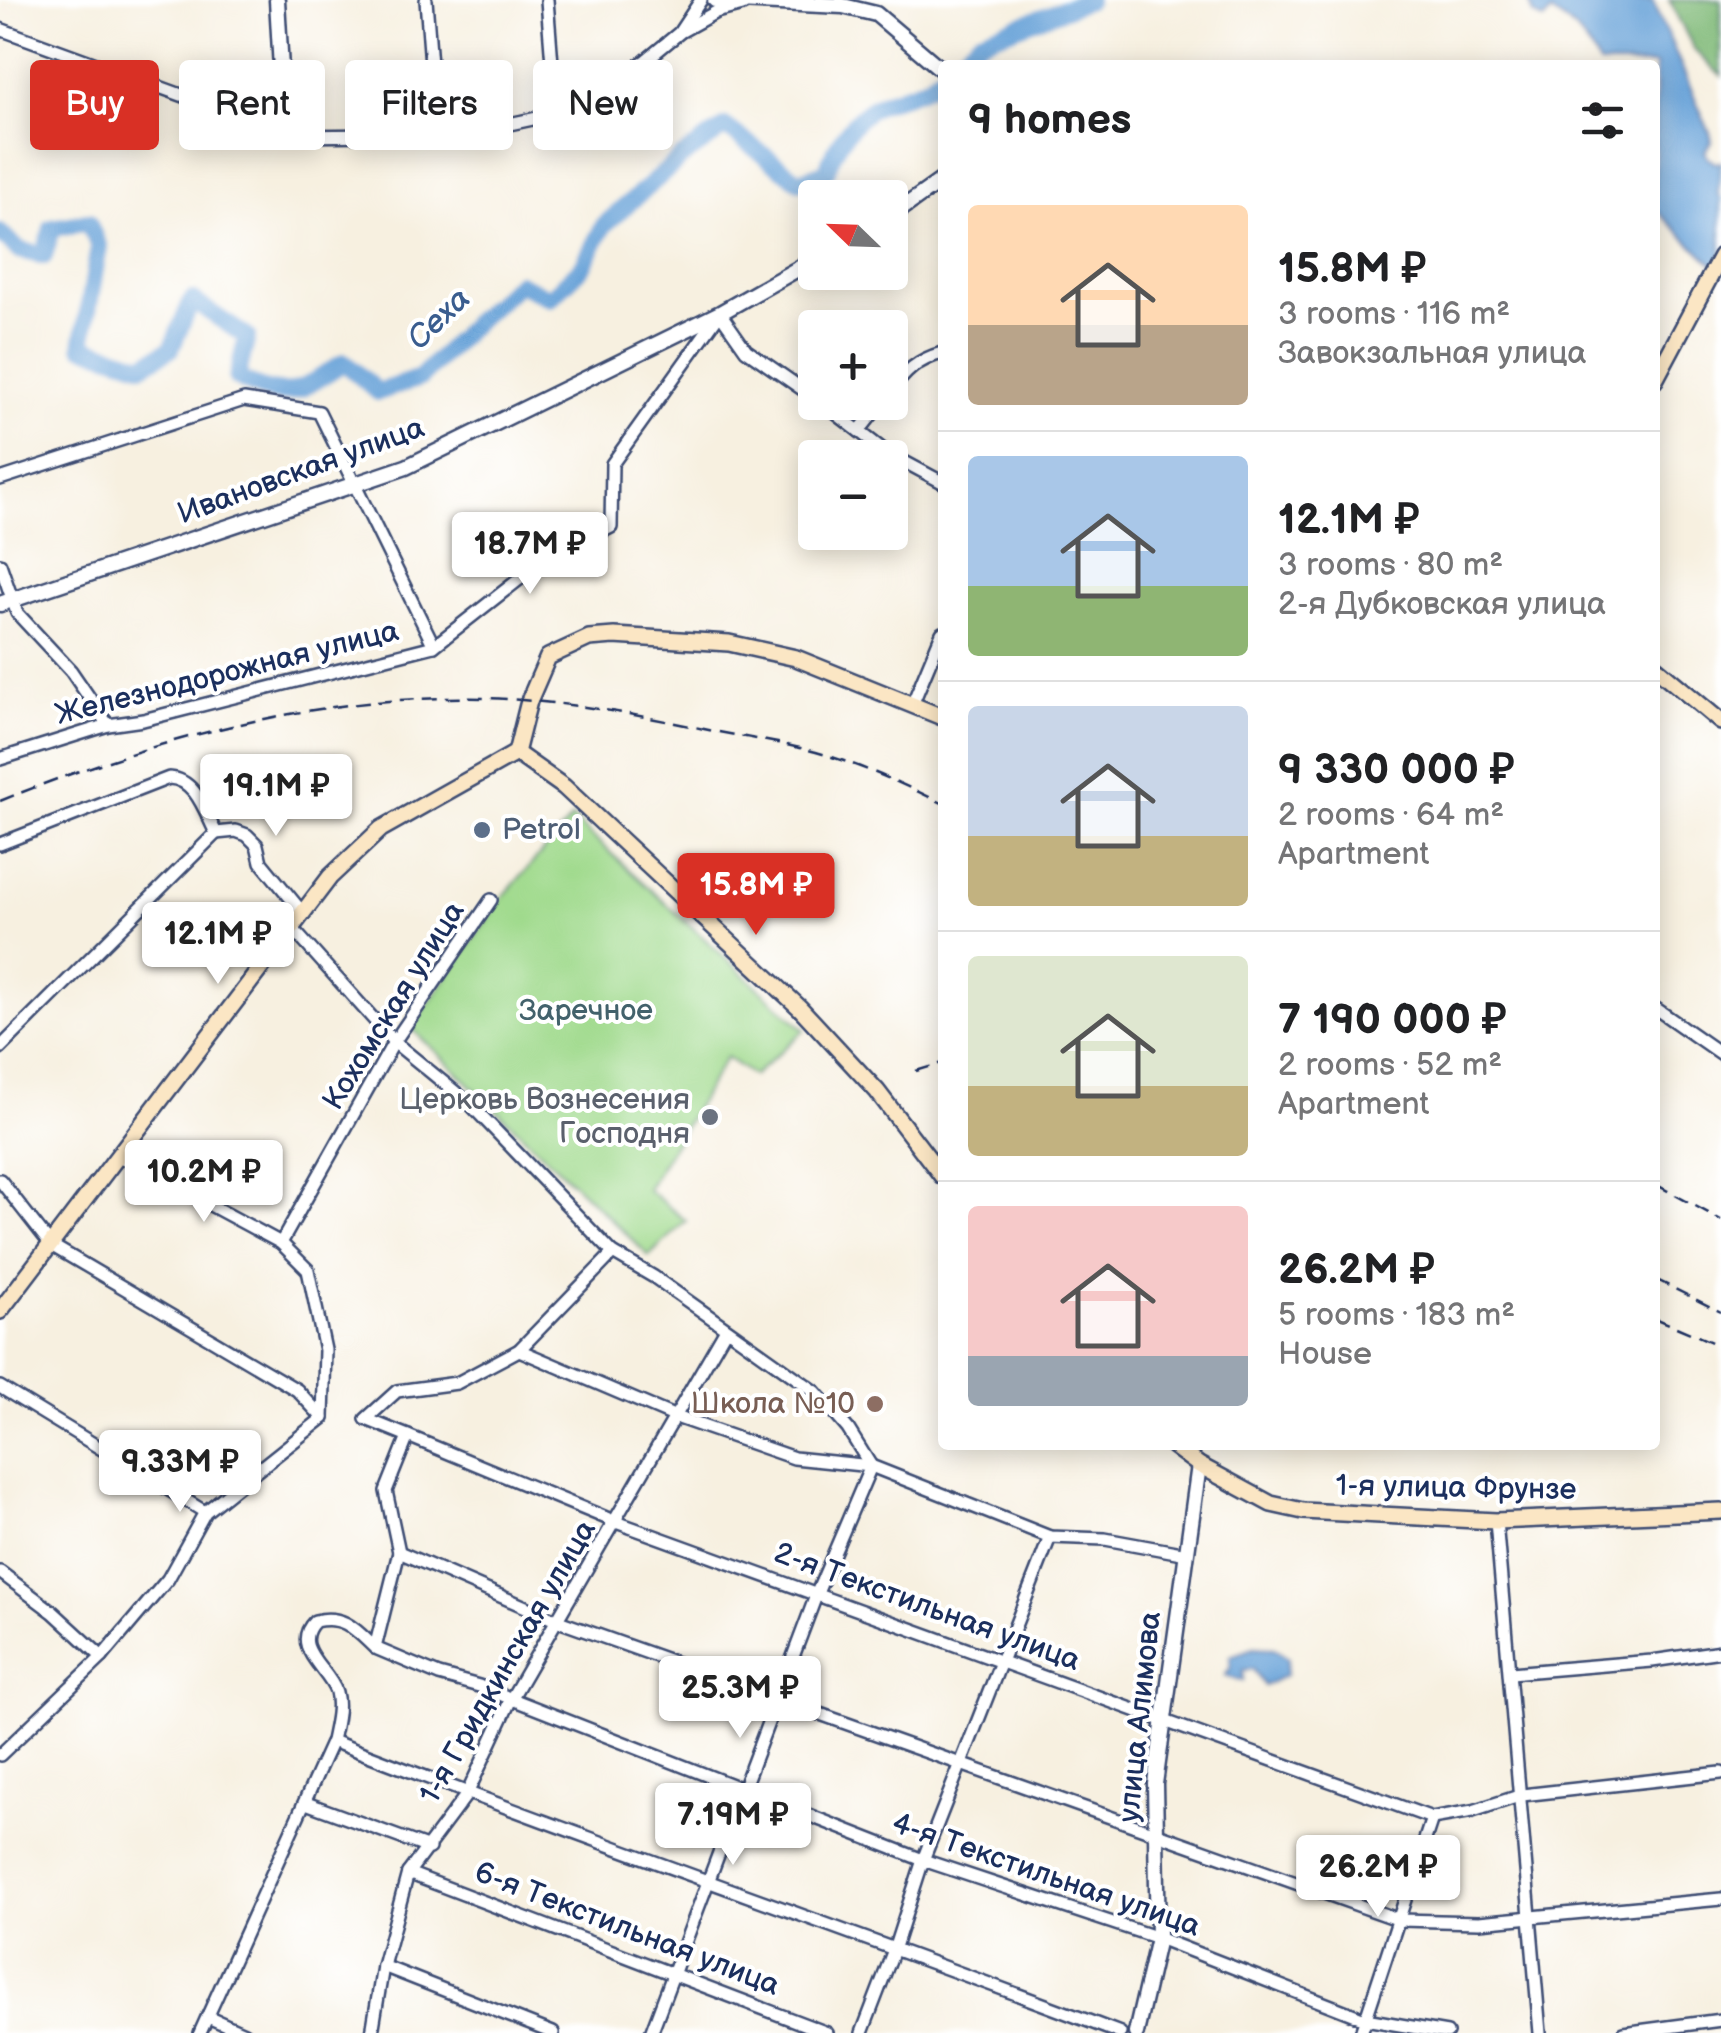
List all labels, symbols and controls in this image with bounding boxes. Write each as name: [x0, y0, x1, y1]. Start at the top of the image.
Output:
chip: Buy: [30, 60, 159, 150]
chip: Rent: [179, 60, 325, 150]
chip: Filters: [345, 60, 513, 150]
chip: New: [533, 60, 673, 150]
icon: filters: [1575, 93, 1630, 148]
text: 9 homes: [968, 95, 1131, 146]
north arrow: [798, 180, 908, 290]
map controls: [798, 180, 908, 550]
text: 15.8M ₽: [1278, 244, 1426, 295]
icon: home: [1048, 245, 1168, 365]
water label: Сеха: [399, 280, 479, 358]
text: 3 rooms · 116 m²: [1278, 295, 1510, 334]
button: +: [798, 310, 908, 420]
text: Завокзальная улица: [1278, 334, 1586, 373]
street label: Ивановская улица: [173, 410, 429, 532]
button: −: [798, 440, 908, 550]
text: 12.1M ₽: [1278, 495, 1420, 546]
icon: home: [1048, 496, 1168, 616]
pin: 18.7M ₽: [438, 512, 622, 597]
text: 18.7M ₽: [474, 525, 586, 564]
text: 3 rooms · 80 m²: [1278, 546, 1503, 585]
text: 2-я Дубковская улица: [1278, 585, 1606, 624]
street label: Железнодорожная улица: [52, 613, 403, 733]
text: 9 330 000 ₽: [1278, 745, 1515, 796]
icon: home: [1048, 746, 1168, 866]
pin: 19.1M ₽: [184, 754, 368, 839]
text: 19.1M ₽: [222, 767, 330, 806]
text: 2 rooms · 64 m²: [1278, 796, 1504, 835]
place label: Petrol: [502, 812, 581, 848]
marker: Petrol: [471, 819, 493, 841]
text: Apartment: [1278, 835, 1429, 874]
pin: 15.8M ₽: [664, 853, 848, 938]
text: 15.8M ₽: [699, 866, 813, 905]
street label: Кохомская улица: [315, 895, 473, 1117]
pin: 12.1M ₽: [126, 902, 310, 987]
text: 12.1M ₽: [164, 915, 272, 954]
park label: Заречное: [519, 993, 653, 1029]
text: 7 190 000 ₽: [1278, 995, 1507, 1046]
icon: home: [1048, 996, 1168, 1116]
text: 2 rooms · 52 m²: [1278, 1046, 1502, 1085]
place label: Церковь Вознесения Господня: [399, 1082, 690, 1152]
text: Apartment: [1278, 1085, 1429, 1124]
marker: Церковь Вознесения Господня: [699, 1106, 721, 1128]
pin: 10.2M ₽: [112, 1140, 296, 1225]
text: 10.2M ₽: [147, 1153, 261, 1192]
text: 26.2M ₽: [1278, 1245, 1435, 1296]
icon: home: [1048, 1246, 1168, 1366]
text: 5 rooms · 183 m²: [1278, 1296, 1515, 1335]
text: House: [1278, 1335, 1372, 1374]
place label: Школа №10: [691, 1386, 855, 1422]
marker: Школа №10: [864, 1393, 886, 1415]
pin: 9.33M ₽: [88, 1430, 272, 1515]
text: 9.33M ₽: [121, 1443, 239, 1482]
street label: 1-я улица Фрунзе: [1335, 1468, 1577, 1508]
street label: 1-я Гридкинская улица: [412, 1514, 604, 1810]
street label: 2-я Текстильная улица: [769, 1535, 1085, 1679]
street label: улица Алимова: [1111, 1609, 1169, 1824]
pin: 25.3M ₽: [648, 1656, 832, 1741]
text: 25.3M ₽: [681, 1669, 799, 1708]
pin: 7.19M ₽: [641, 1783, 825, 1868]
text: 7.19M ₽: [677, 1796, 789, 1835]
street label: 4-я Текстильная улица: [887, 1805, 1205, 1945]
pin: 26.2M ₽: [1286, 1835, 1470, 1920]
text: 26.2M ₽: [1318, 1848, 1438, 1887]
street label: 6-я Текстильная улица: [470, 1854, 785, 2004]

